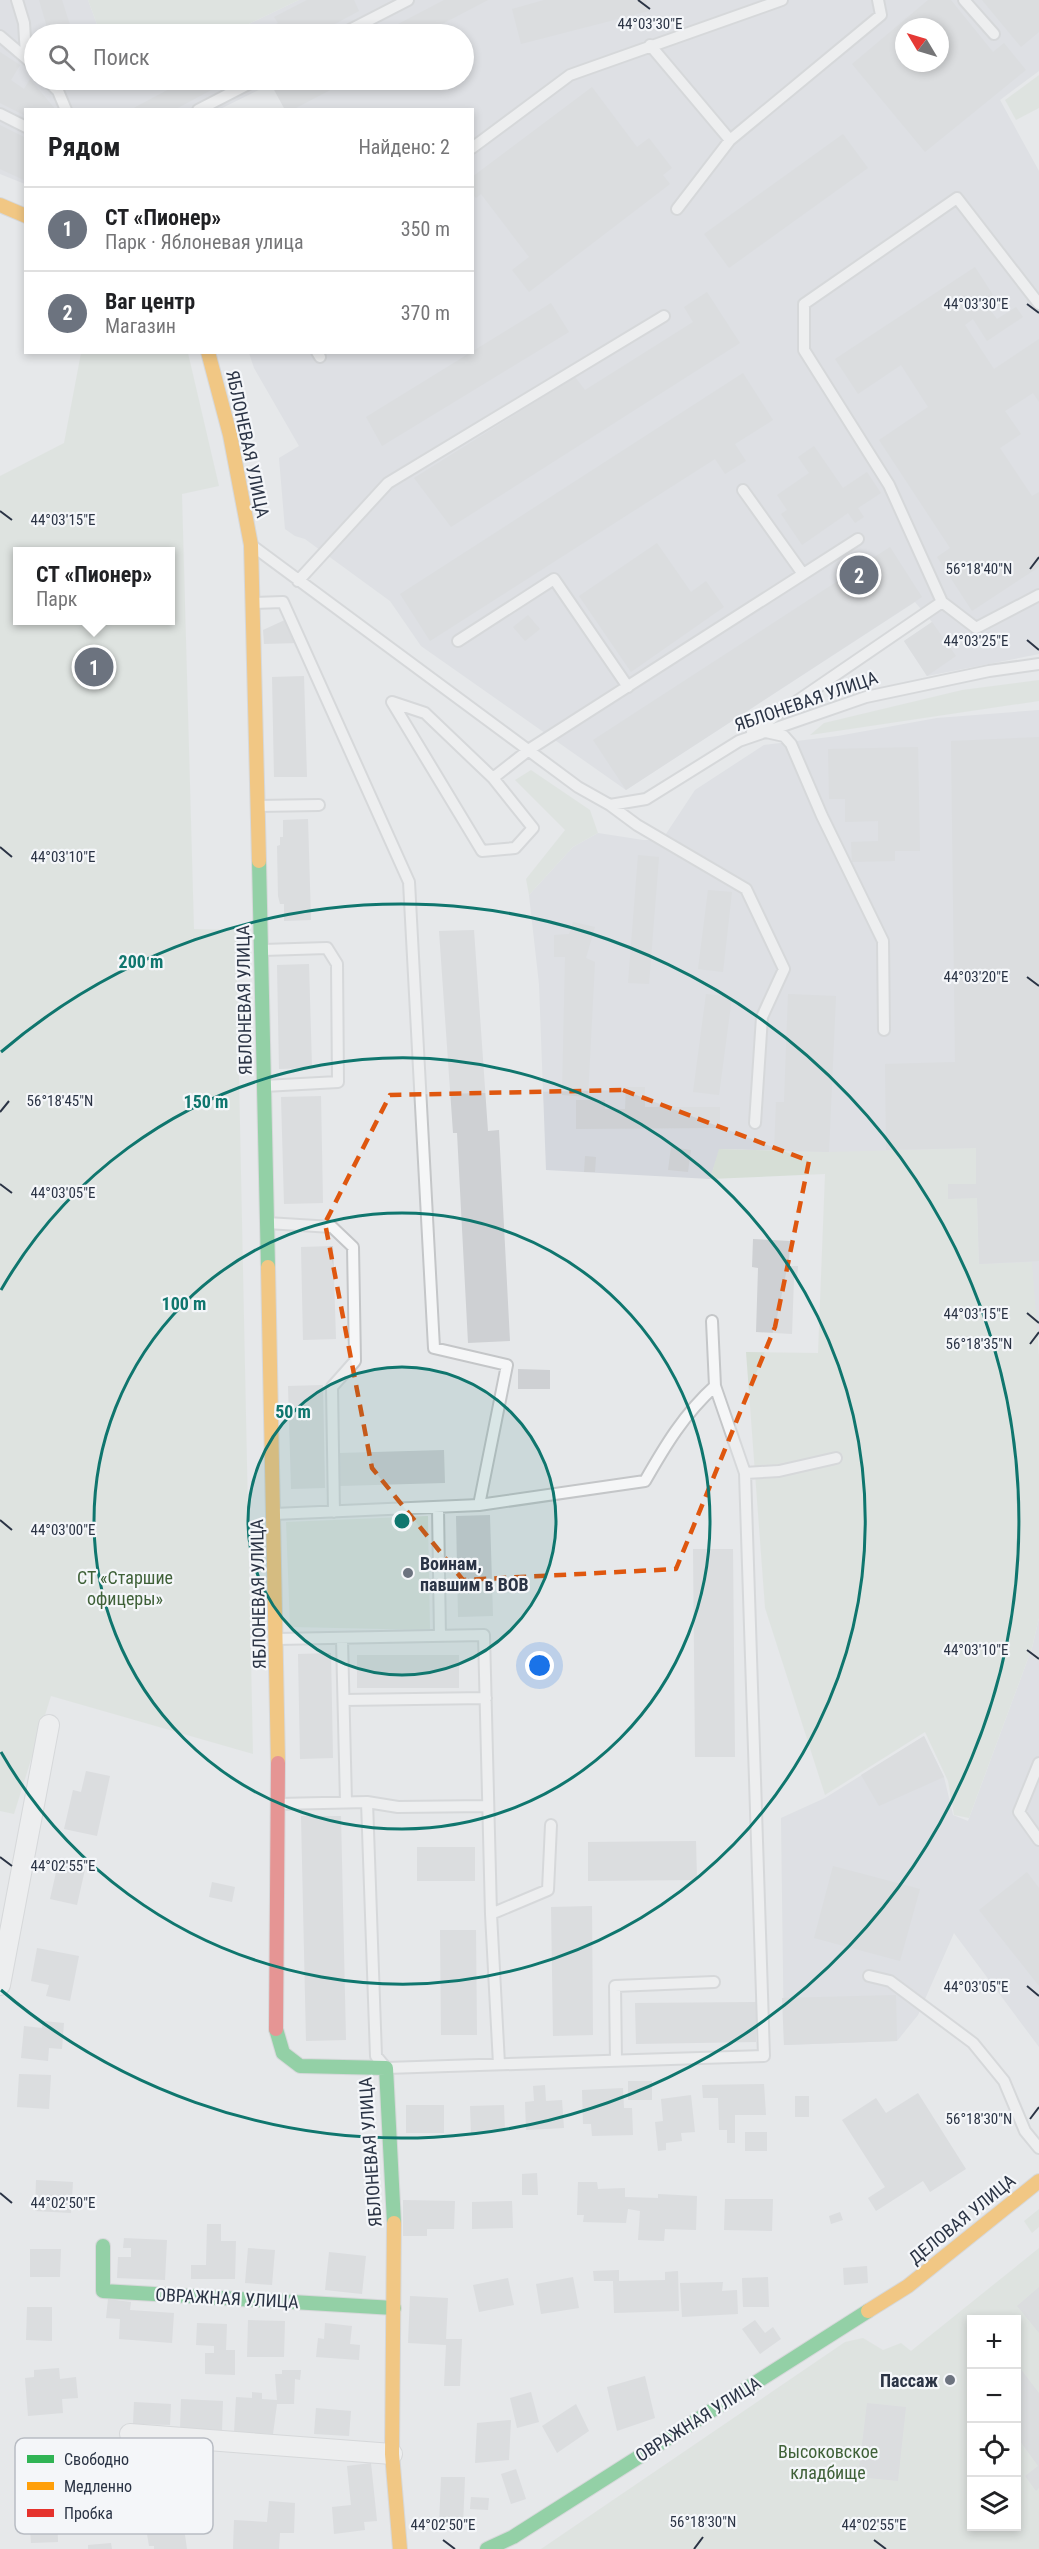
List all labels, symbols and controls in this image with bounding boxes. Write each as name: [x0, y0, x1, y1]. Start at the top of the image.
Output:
text: 44°03'30"E: [618, 15, 682, 33]
north arrow: [895, 18, 949, 72]
search box: [24, 24, 474, 90]
icon: search: [45, 41, 78, 74]
text: Поиск: [93, 45, 150, 70]
text: Рядом: [48, 132, 120, 162]
text: Найдено: 2: [358, 135, 450, 159]
text: СТ «Пионер»: [105, 205, 221, 230]
text: 1: [62, 217, 73, 241]
text: 350 m: [401, 217, 450, 241]
text: Парк · Яблоневая улица: [105, 230, 304, 254]
text: Ваг центр: [105, 289, 195, 314]
text: 44°03'30"E: [944, 295, 1008, 313]
text: 2: [62, 301, 73, 325]
text: 370 m: [401, 301, 450, 325]
text: Магазин: [105, 314, 176, 338]
street label: ЯБЛОНЕВАЯ УЛИЦА: [222, 368, 274, 520]
text: 44°03'15"E: [31, 511, 95, 529]
popup: [13, 547, 175, 625]
pin: 2: [840, 552, 878, 598]
text: 56°18'40"N: [946, 560, 1012, 578]
text: СТ «Пионер»: [36, 562, 152, 587]
text: Парк: [36, 587, 77, 611]
text: 44°03'25"E: [944, 632, 1008, 650]
pin: 1: [74, 644, 113, 690]
street label: ЯБЛОНЕВАЯ УЛИЦА: [732, 666, 881, 735]
text: 44°03'10"E: [31, 848, 95, 866]
street label: ЯБЛОНЕВАЯ УЛИЦА: [232, 924, 256, 1075]
text: 200 m: [119, 951, 163, 972]
text: 44°03'20"E: [944, 968, 1008, 986]
text: 150 m: [184, 1091, 228, 1112]
text: 56°18'45"N: [27, 1092, 93, 1110]
text: 44°03'05"E: [31, 1184, 95, 1202]
text: 100 m: [162, 1293, 206, 1314]
text: 44°03'15"E: [944, 1305, 1008, 1323]
text: 56°18'35"N: [946, 1335, 1012, 1353]
text: 50 m: [275, 1401, 311, 1422]
centre of rings: [392, 1511, 412, 1531]
street label: ЯБЛОНЕВАЯ УЛИЦА: [246, 1518, 270, 1669]
text: 44°03'00"E: [31, 1521, 95, 1539]
place label: Воинам, павшим в ВОВ: [420, 1553, 529, 1595]
marker: Воинам, павшим в ВОВ: [401, 1566, 415, 1580]
park label: СТ «Старшие офицеры»: [77, 1567, 173, 1609]
text: 44°03'10"E: [944, 1641, 1008, 1659]
your location: [525, 1651, 554, 1680]
text: 44°02'55"E: [31, 1857, 95, 1875]
text: 44°03'05"E: [944, 1978, 1008, 1996]
street label: ЯБЛОНЕВАЯ УЛИЦА: [354, 2076, 386, 2228]
text: 56°18'30"N: [946, 2110, 1012, 2128]
street label: ДЕЛОВАЯ УЛИЦА: [905, 2169, 1020, 2268]
text: 44°02'50"E: [31, 2194, 95, 2212]
street label: ОВРАЖНАЯ УЛИЦА: [155, 2284, 300, 2312]
map controls: [967, 2315, 1021, 2531]
button: +: [967, 2315, 1021, 2369]
button: −: [967, 2369, 1021, 2423]
place label: Пассаж: [880, 2370, 938, 2391]
street label: ОВРАЖНАЯ УЛИЦА: [632, 2372, 765, 2466]
marker: Пассаж: [943, 2373, 957, 2387]
button: locate: [967, 2423, 1021, 2477]
legend: [15, 2438, 213, 2534]
park label: Высоковское кладбище: [778, 2441, 878, 2483]
text: Свободно: [64, 2450, 129, 2469]
text: Медленно: [64, 2477, 132, 2496]
button: layers: [967, 2477, 1021, 2531]
text: Пробка: [64, 2504, 113, 2523]
text: 56°18'30"N: [670, 2513, 736, 2531]
text: 44°02'50"E: [411, 2516, 475, 2534]
text: 44°02'55"E: [842, 2516, 906, 2534]

